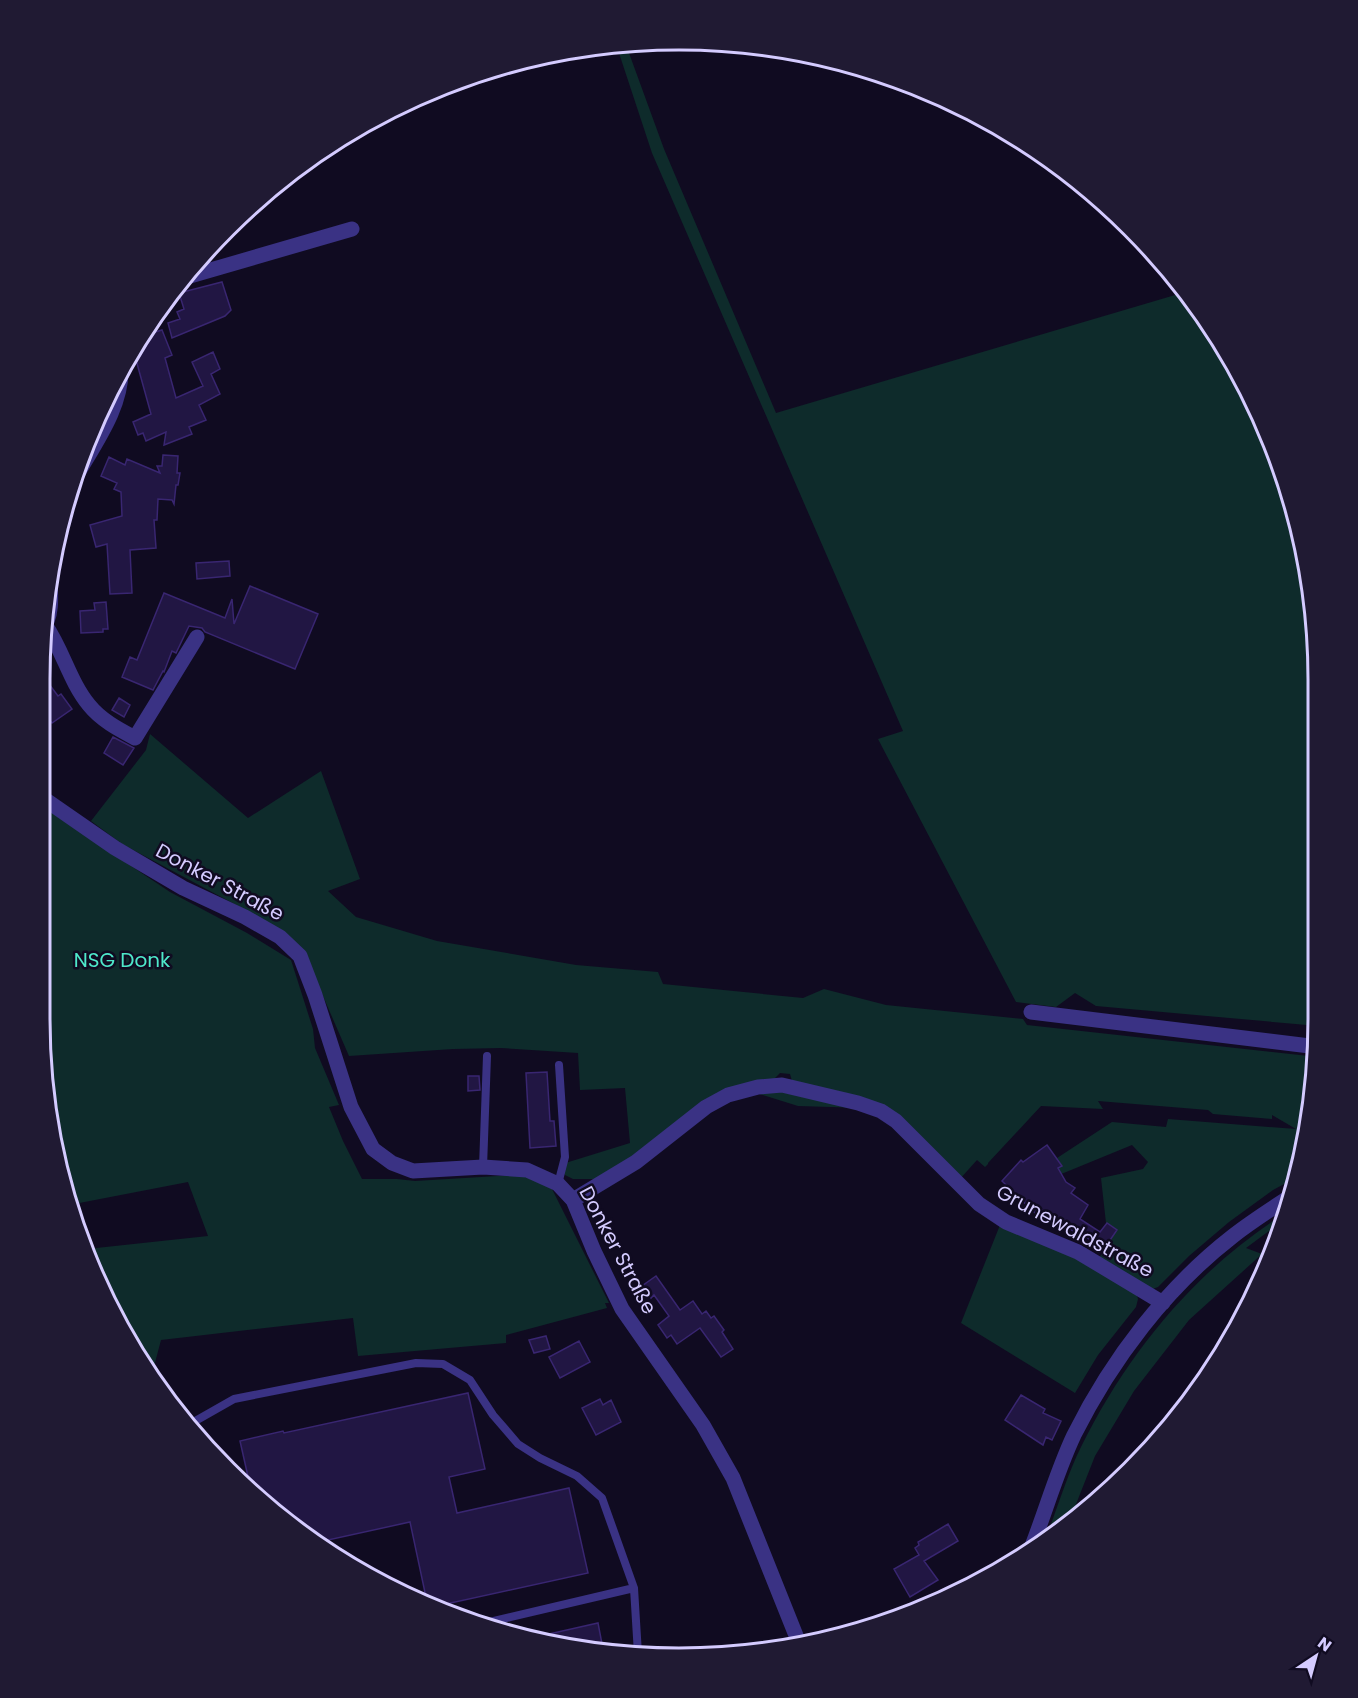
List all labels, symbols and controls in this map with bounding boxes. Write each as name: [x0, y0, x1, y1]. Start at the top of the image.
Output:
street label: Donker Straße: [151, 836, 289, 928]
park label: NSG Donk: [74, 946, 171, 974]
street label: Grunewaldstraße: [992, 1178, 1158, 1284]
street label: Donker Straße: [572, 1181, 664, 1319]
north arrow: [1286, 1626, 1346, 1686]
text: N: [1313, 1631, 1336, 1657]

